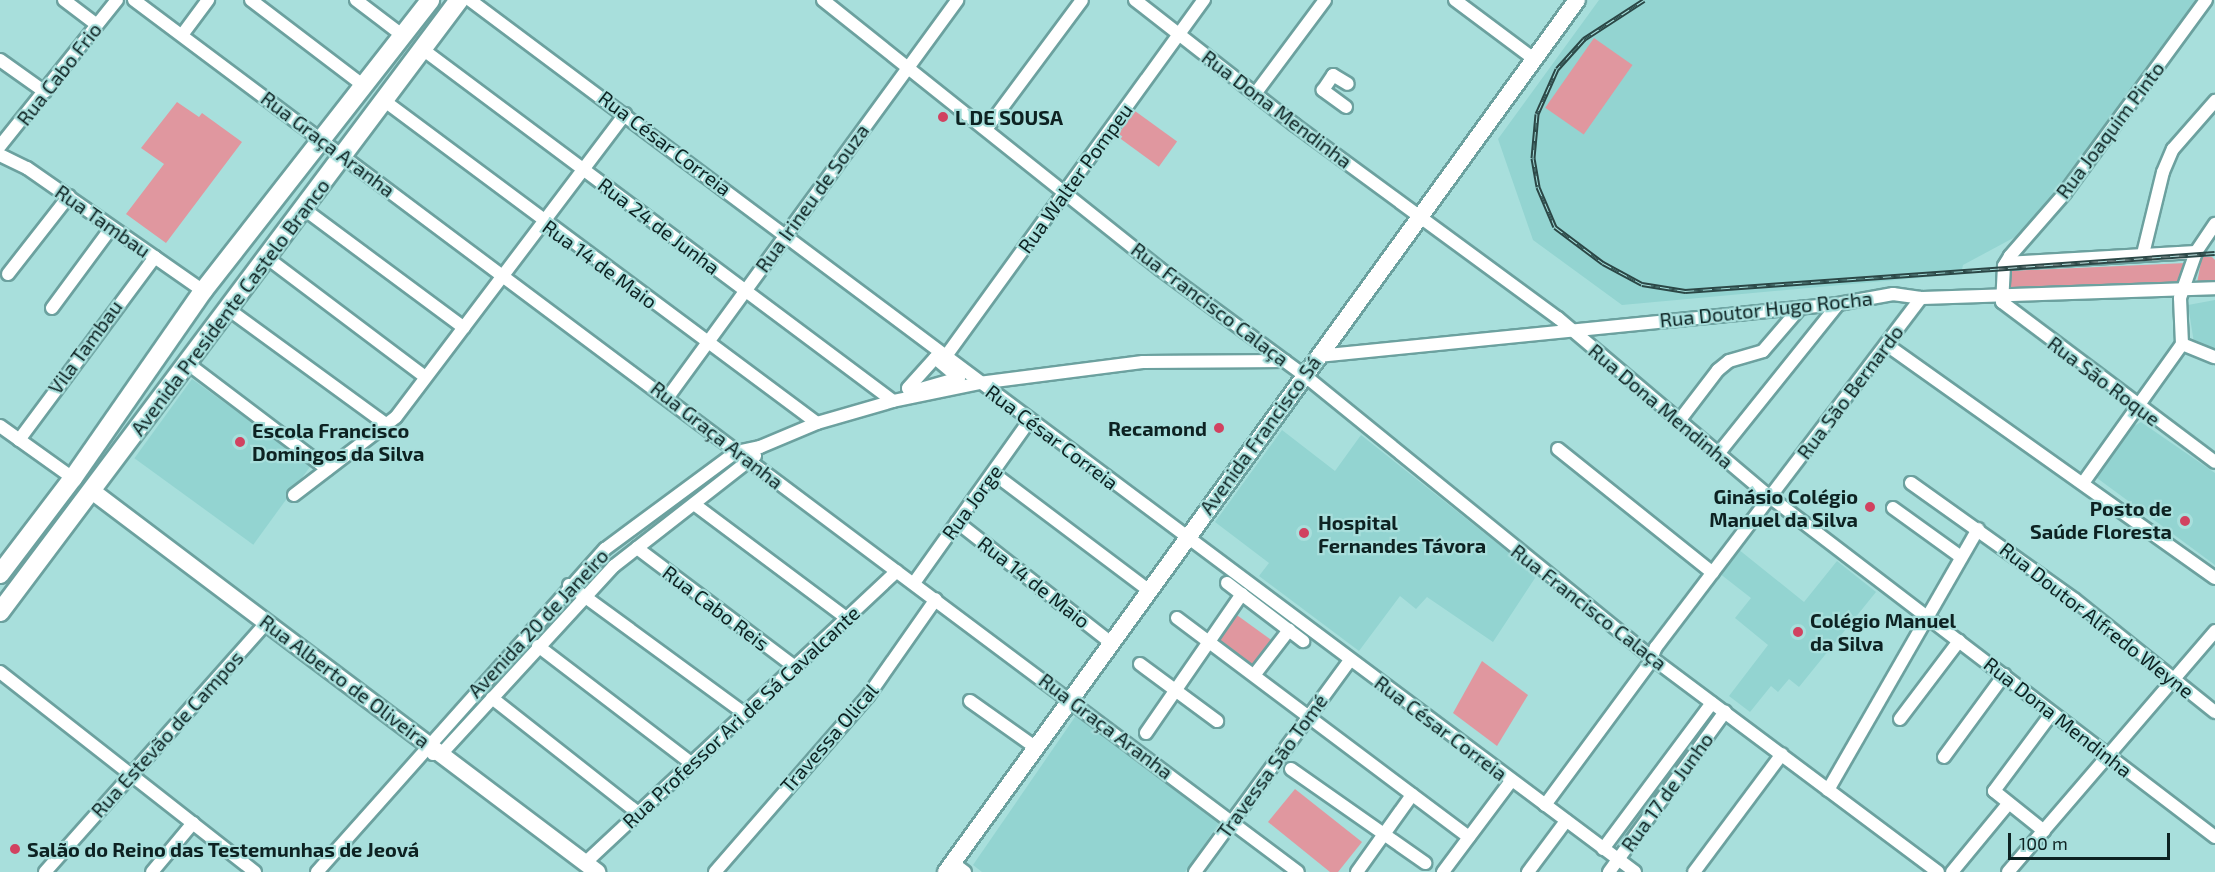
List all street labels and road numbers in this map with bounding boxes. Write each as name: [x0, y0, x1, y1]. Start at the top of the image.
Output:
street label: Rua Cabo Frio: [12, 18, 106, 130]
street label: Rua Dona Mendinha: [1197, 45, 1357, 173]
street label: Rua Joaquim Pinto: [2051, 57, 2169, 203]
street label: Rua César Correia: [594, 85, 736, 201]
street label: Rua Graça Aranha: [256, 86, 400, 202]
street label: Rua Walter Pompeu: [1012, 98, 1138, 258]
street label: Rua Irineu de Souza: [750, 119, 874, 277]
street label: Rua 24 de Junha: [593, 172, 725, 280]
street label: Avenida Presidente Castelo Branco: [125, 174, 335, 440]
street label: Rua Tambau: [51, 179, 155, 263]
street label: Rua 14 de Maio: [538, 214, 662, 314]
street label: Rua Francisco Calaça: [1127, 237, 1293, 371]
street label: Rua Doutor Hugo Rocha: [1658, 286, 1874, 332]
street label: Vila Tambau: [43, 295, 127, 399]
street label: Rua São Bernardo: [1792, 320, 1908, 464]
street label: Rua São Roque: [2043, 331, 2165, 431]
street label: Rua Dona Mendinha: [1584, 338, 1738, 474]
street label: Avenida Francisco Sá: [1194, 351, 1326, 519]
street label: Rua Graça Aranha: [646, 376, 788, 494]
street label: Rua César Correia: [981, 379, 1123, 495]
street label: Rua Jorge: [937, 460, 1007, 544]
street label: Rua 14 de Maio: [973, 531, 1095, 633]
street label: Rua Doutor Alfredo Weyne: [1995, 536, 2199, 704]
street label: Rua Francisco Calaça: [1506, 539, 1672, 675]
street label: Avenida 20 de Janeiro: [463, 543, 613, 703]
street label: Rua Cabo Reis: [658, 560, 774, 656]
street label: Rua Professor Ari de Sá Cavalcante: [617, 600, 865, 834]
street label: Rua Alberto de Oliveira: [255, 609, 435, 753]
street label: Rua Estevão de Campos: [86, 646, 248, 822]
street label: Rua Dona Mendinha: [1979, 652, 2137, 782]
street label: Rua Graça Aranha: [1034, 668, 1178, 784]
street label: Rua César Correia: [1370, 670, 1512, 786]
street label: Travessa Olical: [775, 679, 883, 797]
street label: Travessa São Tomé: [1212, 689, 1332, 843]
street label: Rua 17 de Junho: [1616, 728, 1718, 856]

